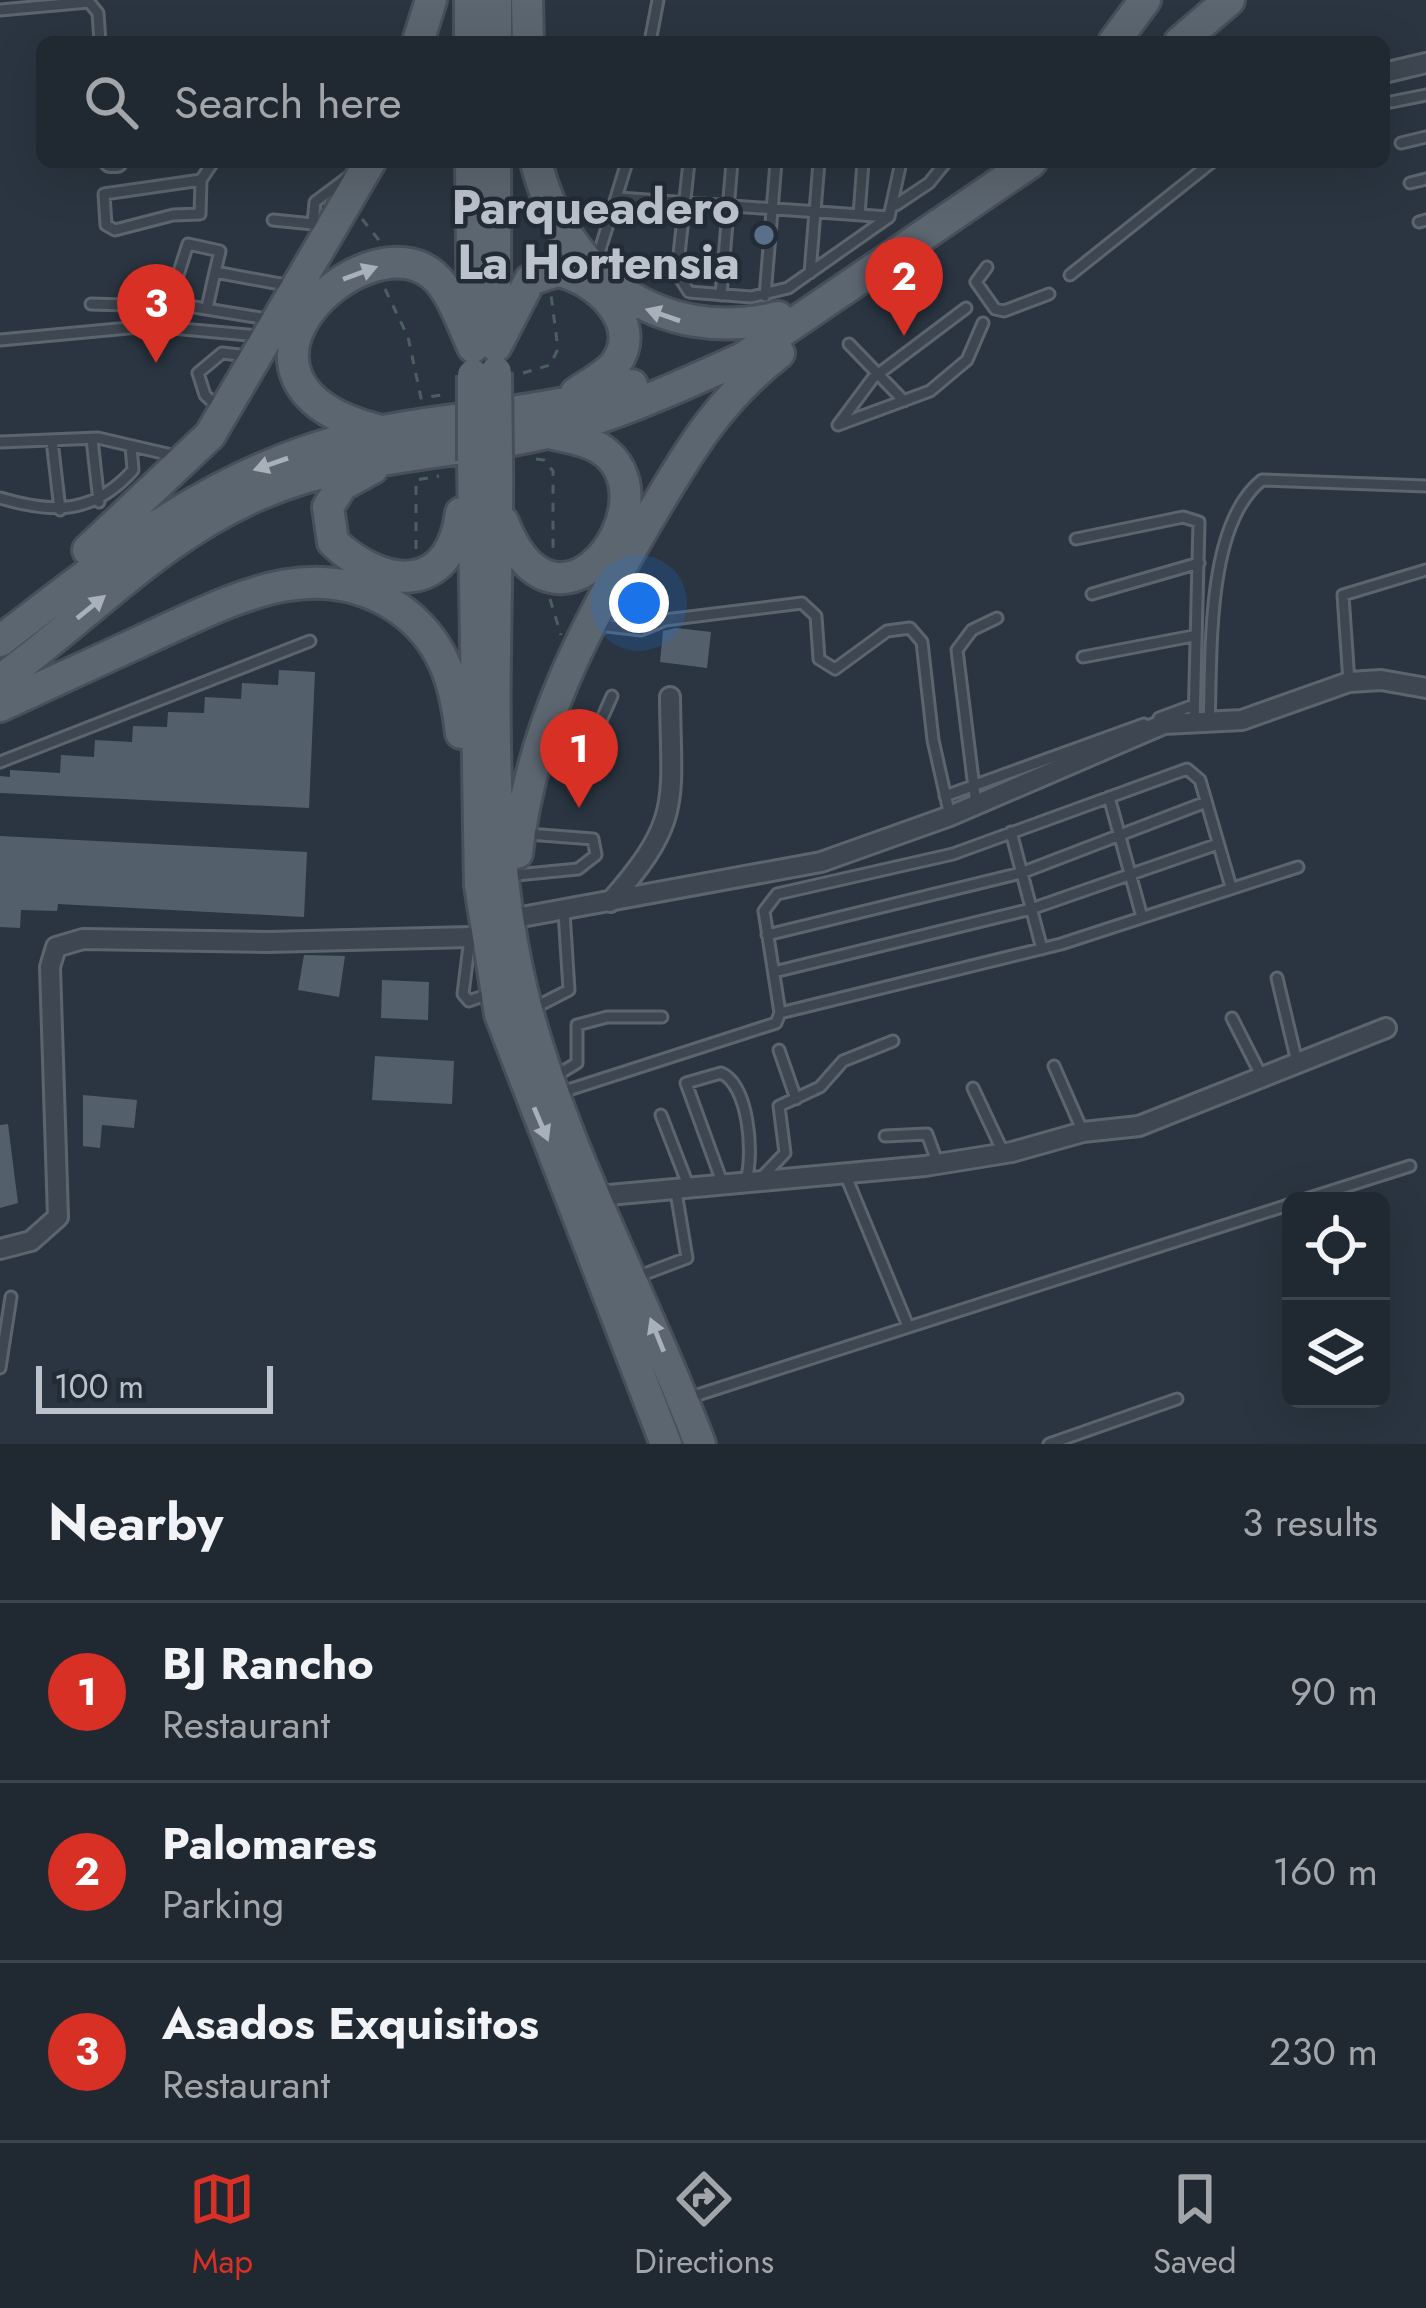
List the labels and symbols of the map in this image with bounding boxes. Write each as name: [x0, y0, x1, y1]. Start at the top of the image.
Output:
place label: Parqueadero La Hortensia: [452, 173, 740, 297]
marker: Parqueadero La Hortensia: [751, 222, 777, 248]
pin: 2: [865, 237, 943, 336]
one-way arrow: [342, 263, 378, 281]
pin: 3: [117, 264, 195, 363]
one-way arrow: [645, 305, 681, 323]
one-way arrow: [252, 455, 289, 474]
your location: [609, 573, 669, 633]
one-way arrow: [76, 594, 106, 620]
pin: 1: [540, 709, 618, 808]
one-way arrow: [531, 1106, 551, 1141]
one-way arrow: [647, 1317, 666, 1353]
scale bar: [36, 1360, 273, 1413]

